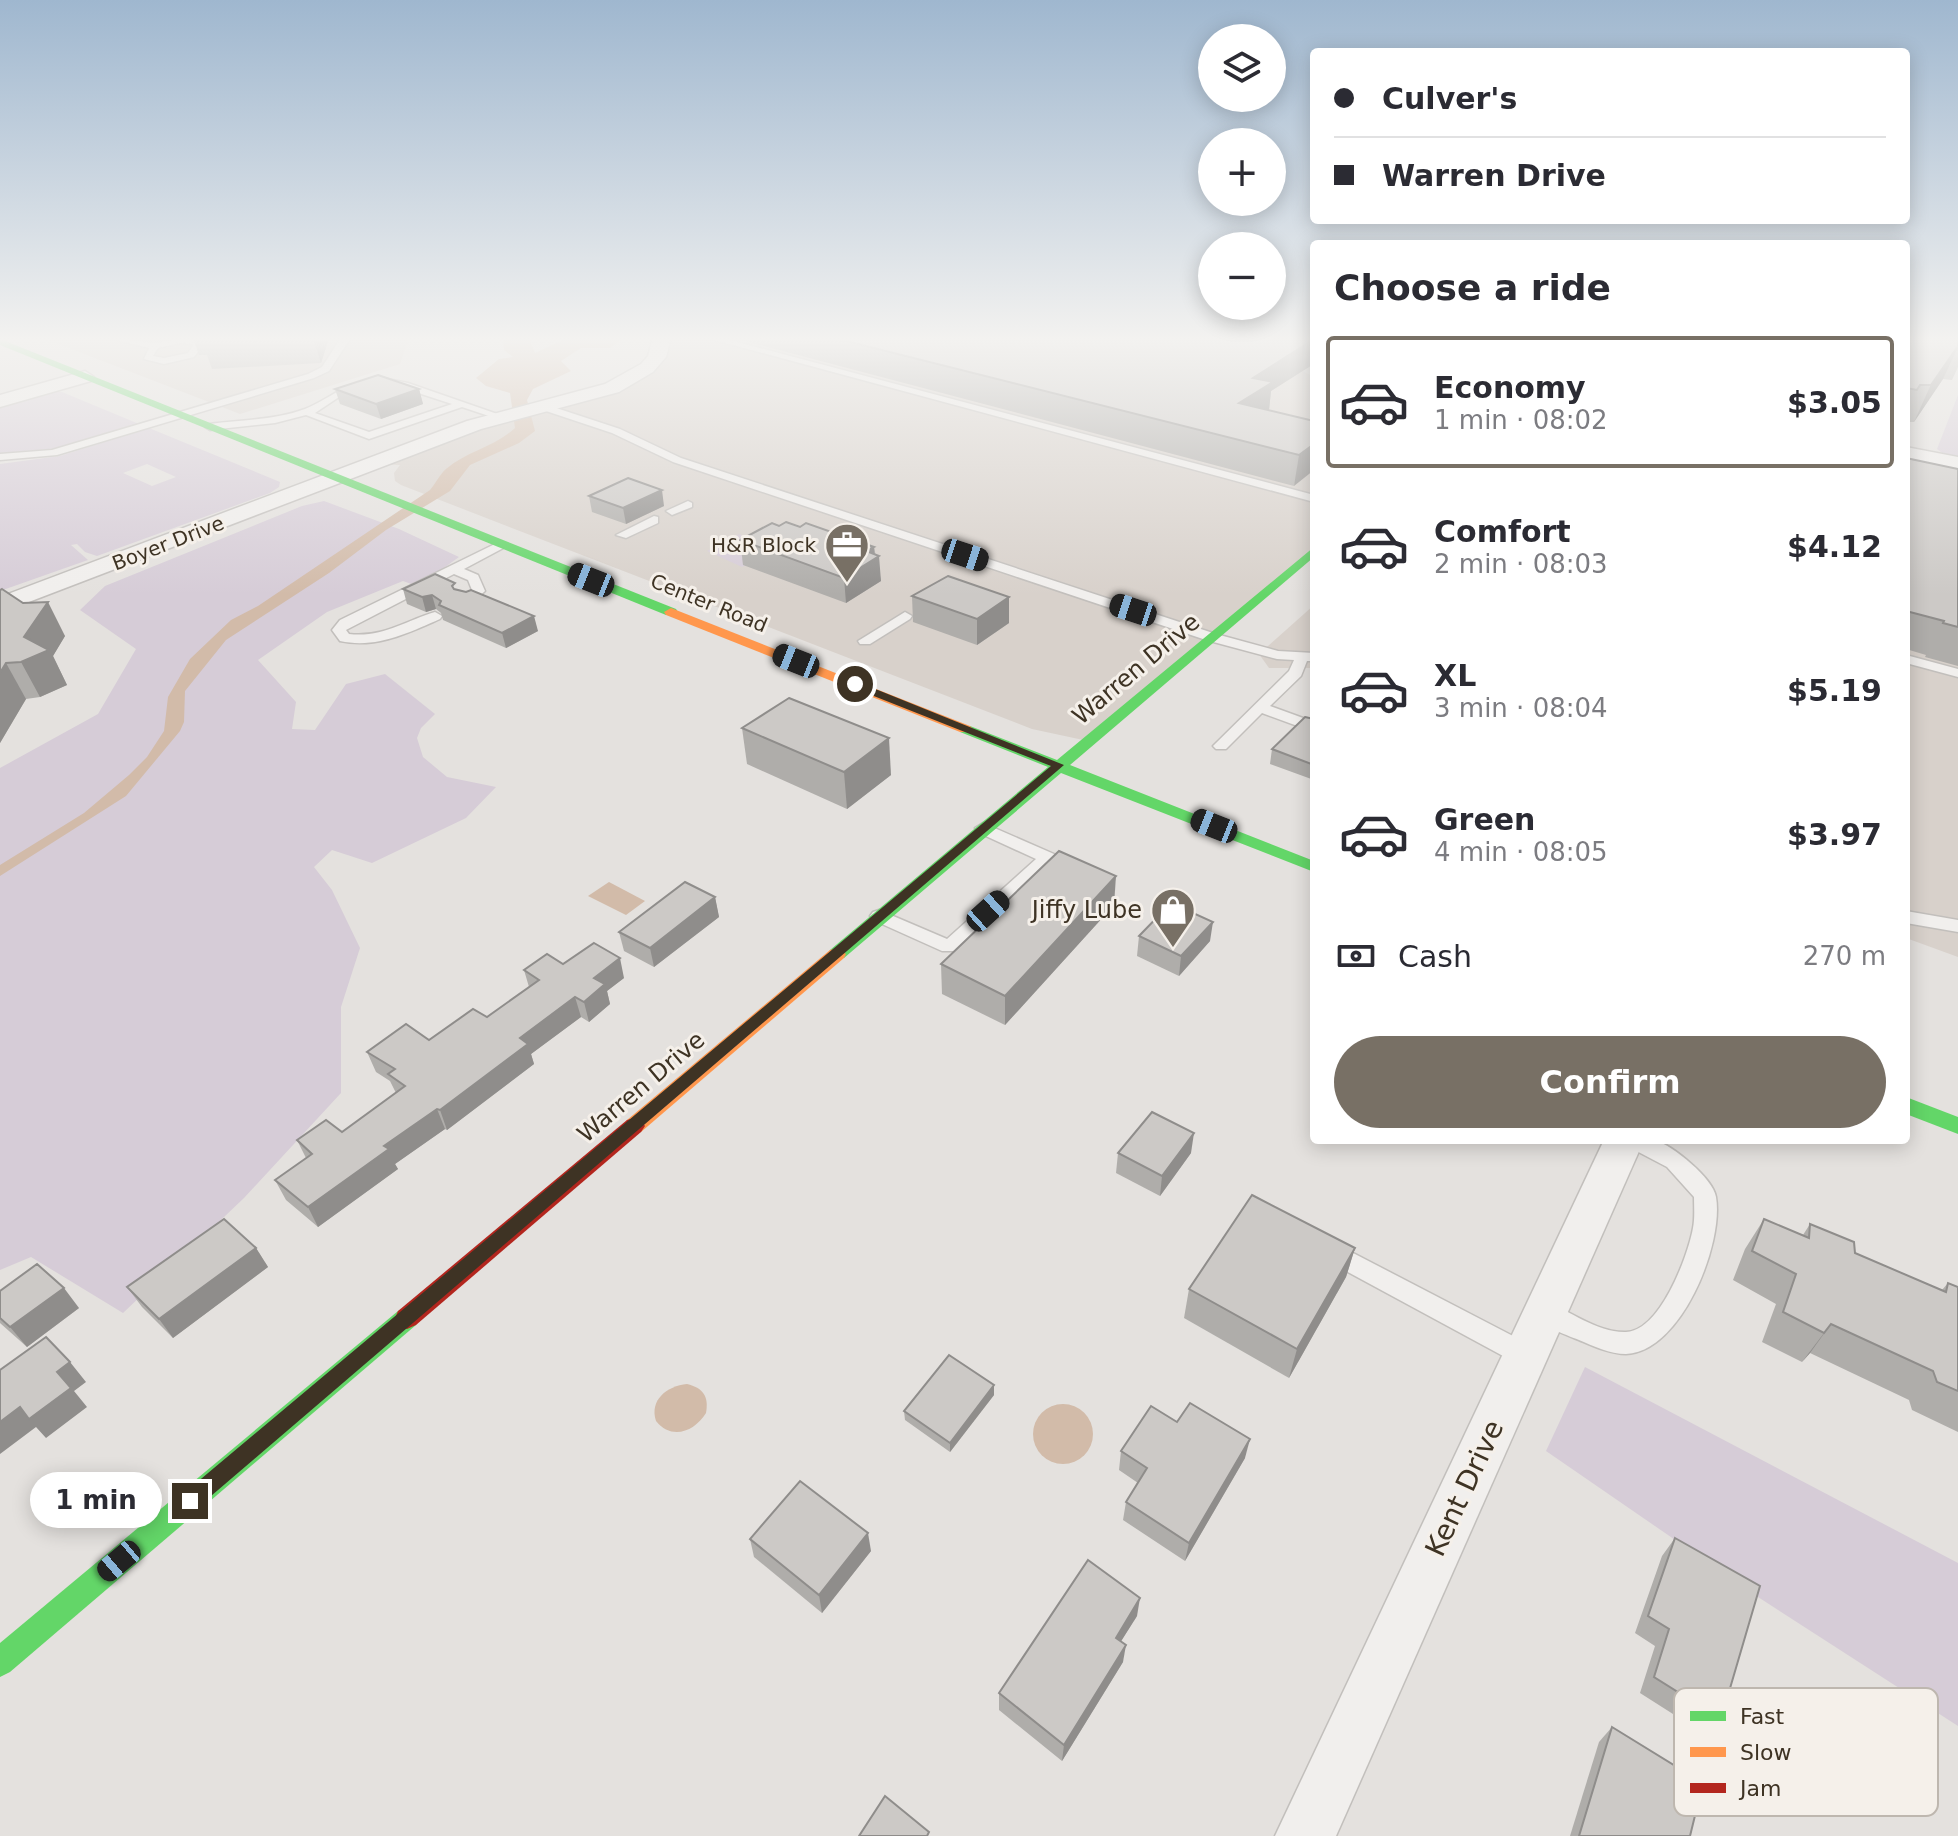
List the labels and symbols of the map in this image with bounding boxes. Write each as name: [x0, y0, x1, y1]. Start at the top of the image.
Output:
street label: Boyer Drive: [109, 511, 227, 575]
office icon: H&R Block: [823, 521, 871, 584]
place label: H&R Block: [711, 533, 816, 557]
car: [938, 536, 992, 574]
car: [564, 560, 618, 600]
street label: Center Road: [647, 569, 771, 637]
car: [1106, 591, 1160, 629]
street label: Warren Drive: [1067, 608, 1205, 730]
car: [769, 641, 823, 681]
route start: [837, 666, 873, 702]
car: [1187, 806, 1241, 846]
car: [962, 886, 1014, 936]
shop icon: Jiffy Lube: [1149, 886, 1197, 949]
place label: Jiffy Lube: [1030, 896, 1142, 924]
street label: Warren Drive: [572, 1026, 710, 1148]
street label: Kent Drive: [1419, 1415, 1510, 1562]
callout: 1 min: [30, 1473, 162, 1529]
route end: [172, 1483, 208, 1519]
car: [93, 1536, 145, 1586]
legend: [1674, 1688, 1938, 1816]
text: Fast: [1740, 1704, 1785, 1729]
text: Slow: [1740, 1740, 1792, 1765]
text: Jam: [1738, 1776, 1781, 1801]

